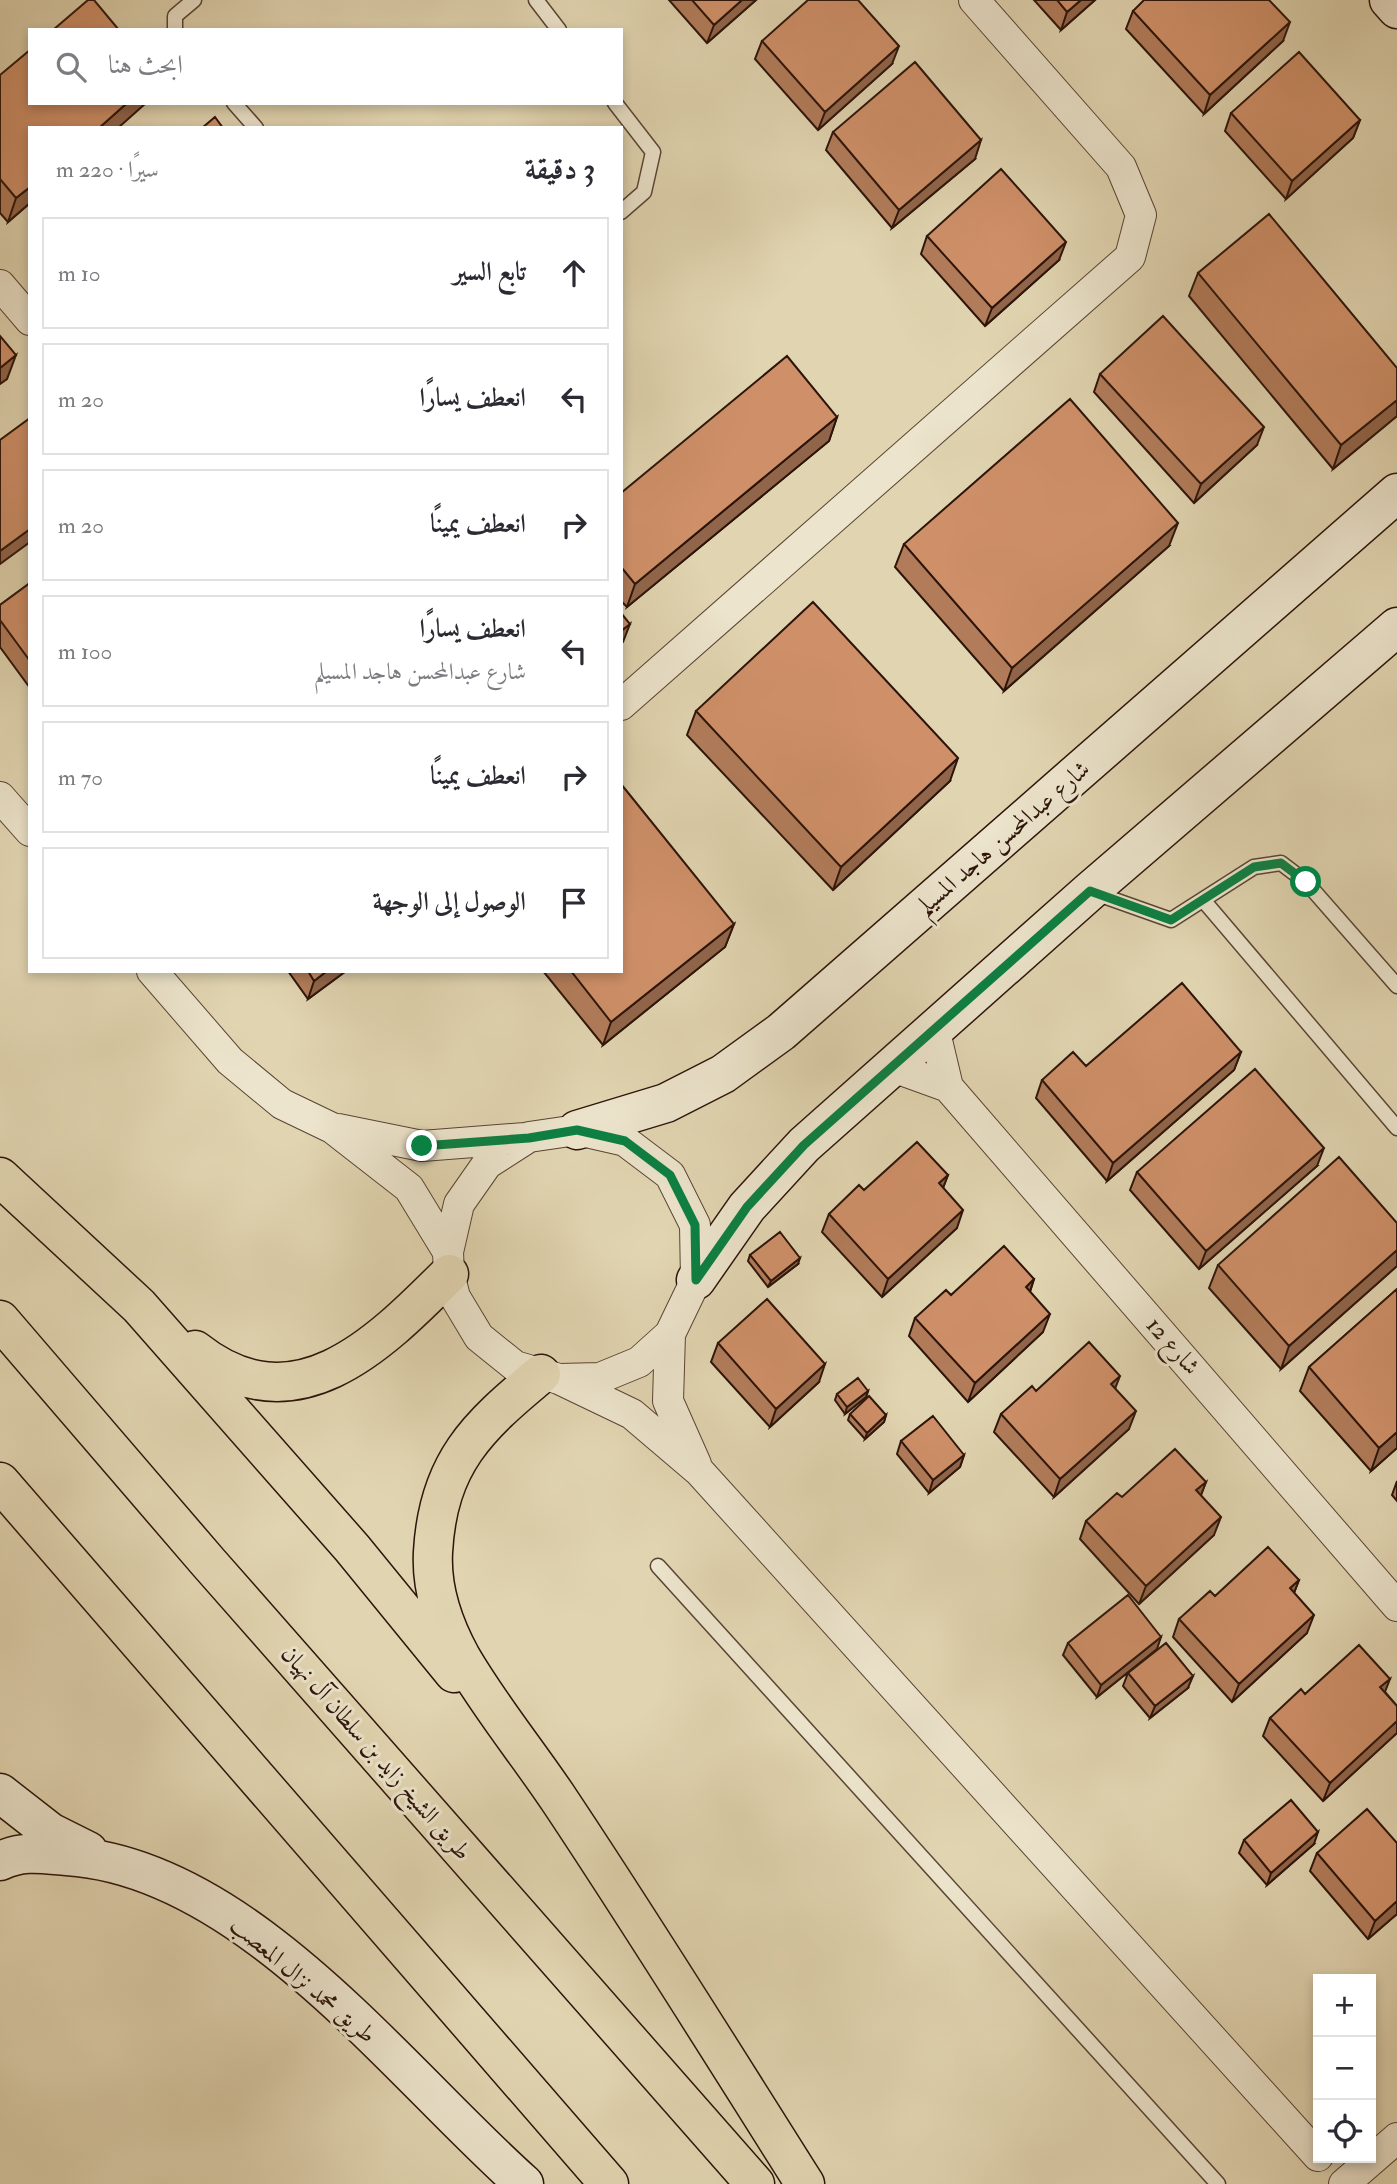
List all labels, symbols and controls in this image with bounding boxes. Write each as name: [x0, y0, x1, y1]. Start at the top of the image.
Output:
search box: [28, 28, 623, 105]
icon: search: [52, 48, 90, 86]
text: ابحث هنا: [108, 49, 183, 81]
text: 3 دقيقة: [525, 151, 595, 188]
text: سيرًا · 220 m: [56, 155, 159, 184]
icon: ahead: [555, 254, 593, 292]
text: تابع السير: [453, 256, 526, 288]
text: 10 m: [58, 259, 101, 288]
icon: left: [555, 380, 593, 418]
text: انعطف يسارًا: [420, 382, 526, 414]
text: 20 m: [58, 385, 104, 414]
icon: right: [555, 506, 593, 544]
text: انعطف يمينًا: [430, 508, 526, 540]
text: 20 m: [58, 511, 104, 540]
text: انعطف يسارًا: [420, 613, 526, 645]
icon: left: [555, 632, 593, 670]
text: 100 m: [58, 637, 112, 666]
text: شارع عبدالمحسن هاجد المسيلم: [314, 657, 526, 686]
street label: شارع عبدالمحسن هاجد المسيلم: [909, 754, 1102, 928]
icon: right: [555, 758, 593, 796]
text: انعطف يمينًا: [430, 760, 526, 792]
text: 70 m: [58, 763, 103, 792]
route start: [1290, 866, 1321, 897]
icon: arrive: [555, 884, 593, 922]
text: الوصول إلى الوجهة: [373, 886, 526, 918]
route end: [406, 1130, 437, 1161]
street label: شارع 12: [1136, 1310, 1207, 1384]
street label: طريق الشيخ زايد بن سلطان آل نهيان: [270, 1639, 478, 1870]
street label: طريق محمد نزال المعصب: [223, 1910, 383, 2050]
map controls: [1313, 1974, 1376, 2163]
button: +: [1313, 1974, 1376, 2037]
button: −: [1313, 2037, 1376, 2100]
button: locate: [1313, 2100, 1376, 2163]

